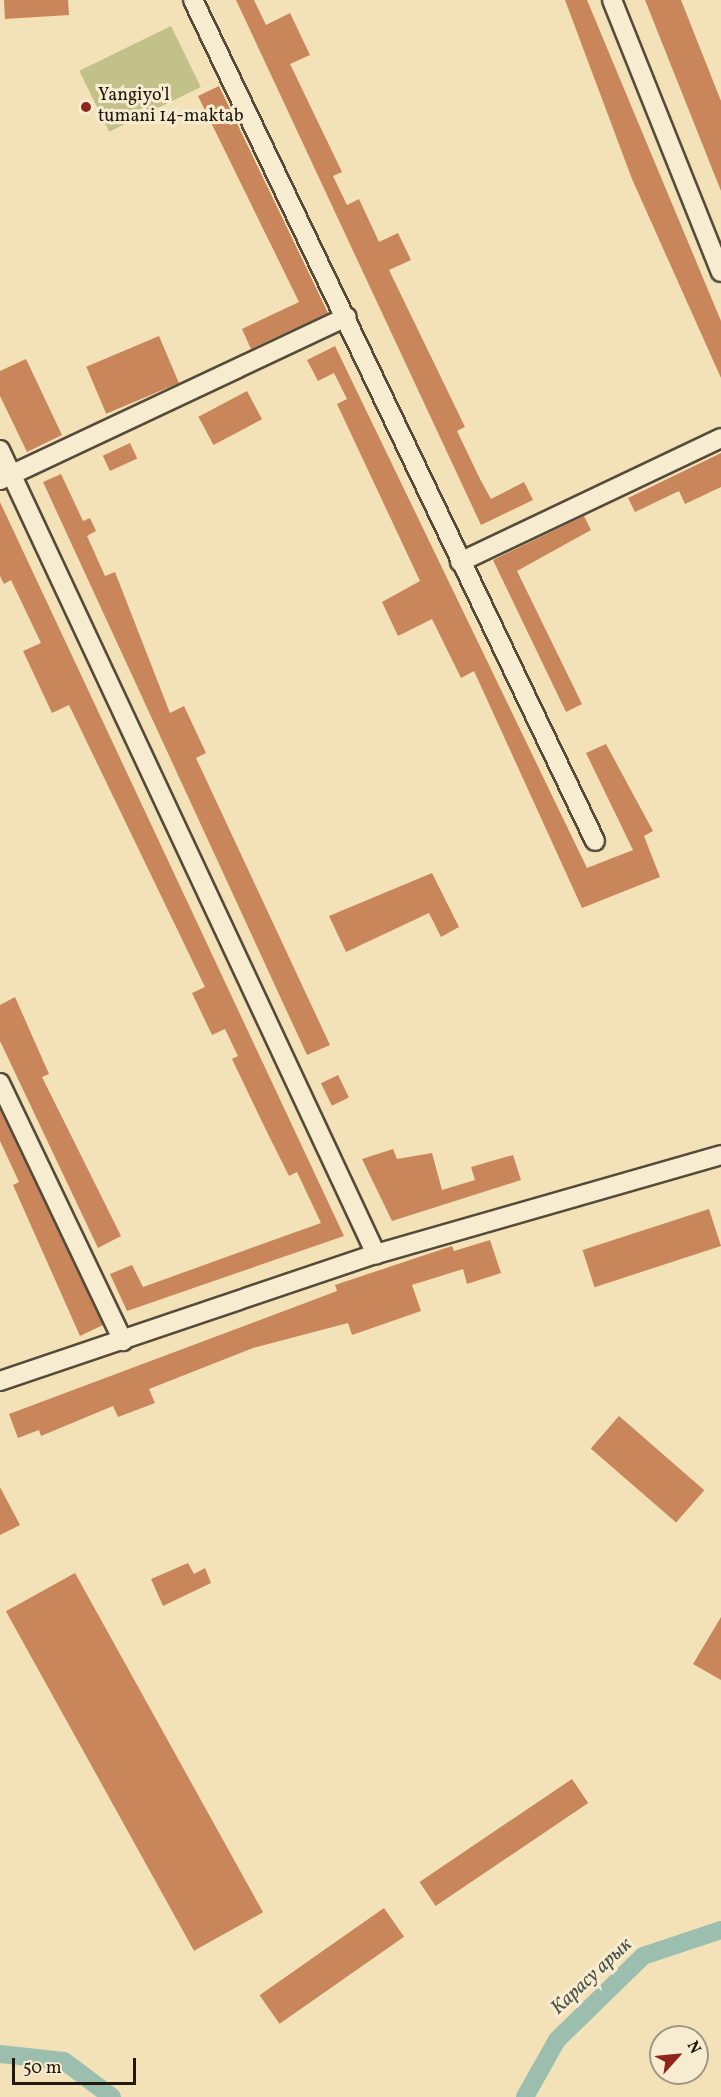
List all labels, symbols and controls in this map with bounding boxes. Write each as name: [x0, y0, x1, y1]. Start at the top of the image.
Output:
place label: Yangiyo'l tumani 14-maktab: [98, 86, 244, 128]
marker: Yangiyo'l tumani 14-maktab: [79, 100, 93, 114]
water label: Карасу арык: [547, 1933, 637, 2021]
north arrow: [649, 2025, 709, 2085]
text: N: [681, 2038, 706, 2058]
scale bar: [15, 2046, 140, 2084]
text: 50 m: [23, 2056, 62, 2081]

